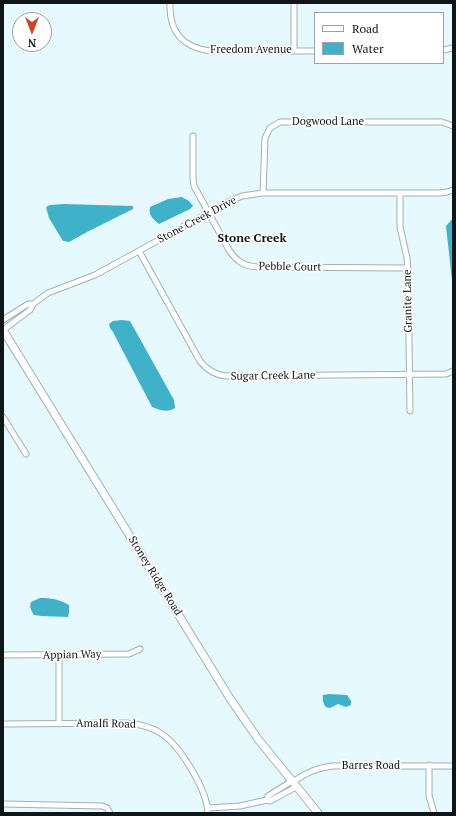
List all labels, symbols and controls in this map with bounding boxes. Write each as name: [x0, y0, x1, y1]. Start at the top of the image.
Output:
north arrow: [12, 12, 52, 52]
legend: [314, 12, 444, 64]
text: Road: [352, 21, 379, 36]
text: N: [28, 36, 36, 50]
text: Water: [352, 41, 384, 56]
street label: Freedom Avenue: [210, 43, 292, 57]
street label: Dogwood Lane: [292, 115, 364, 129]
street label: Stone Creek Drive: [155, 194, 239, 246]
district label: Stone Creek: [218, 232, 286, 246]
street label: Pebble Court: [258, 260, 322, 274]
street label: Granite Lane: [401, 269, 415, 333]
street label: Sugar Creek Lane: [230, 369, 316, 383]
street label: Stoney Ridge Road: [125, 534, 185, 618]
street label: Appian Way: [43, 648, 101, 662]
street label: Amalfi Road: [76, 717, 136, 731]
street label: Barres Road: [342, 759, 400, 773]

